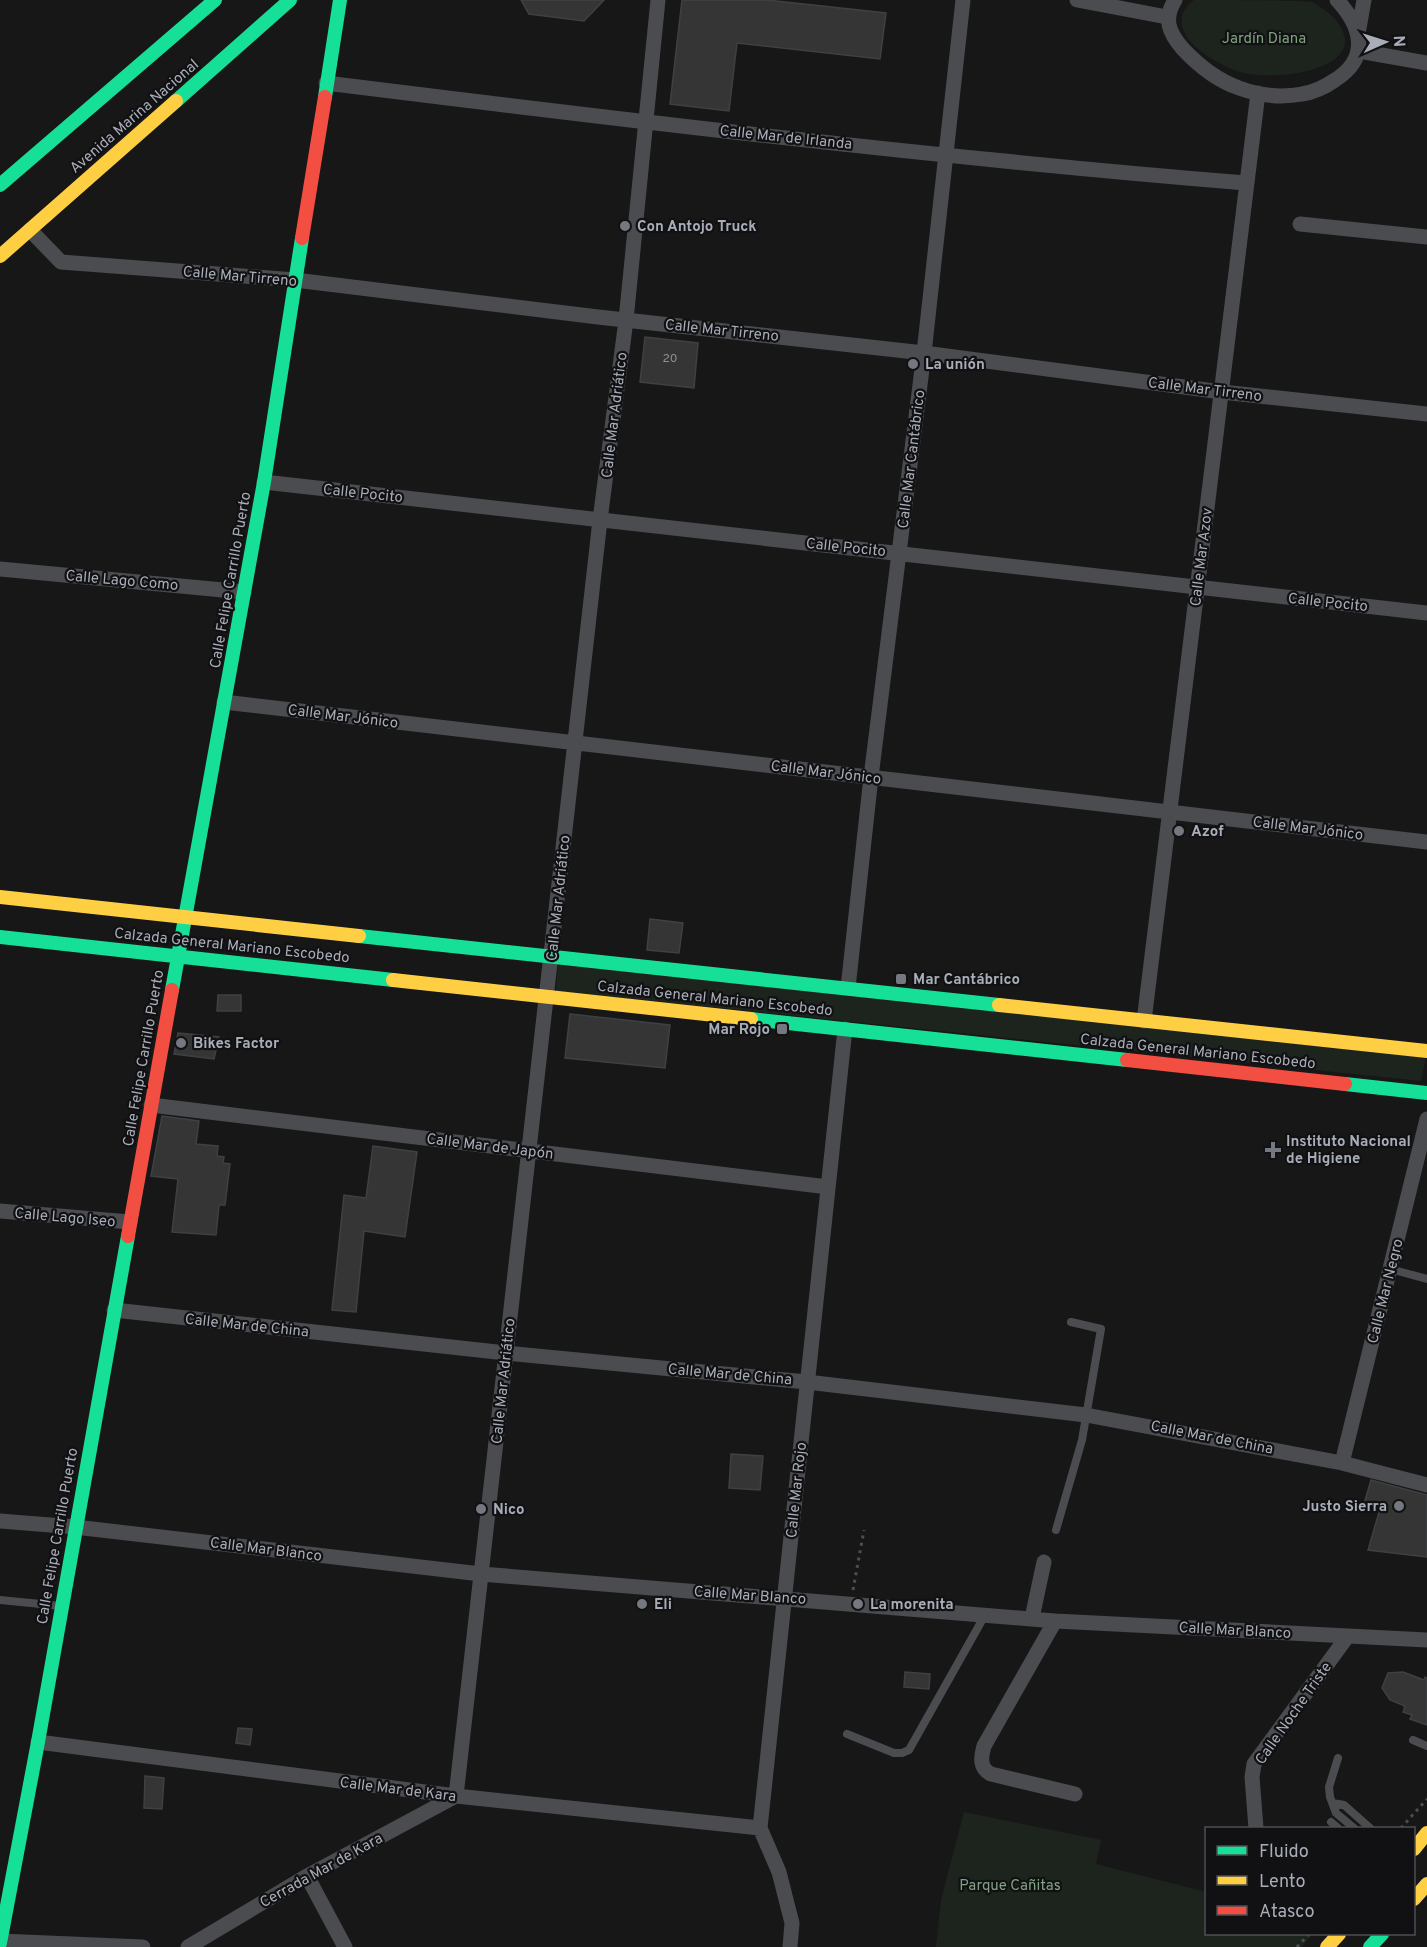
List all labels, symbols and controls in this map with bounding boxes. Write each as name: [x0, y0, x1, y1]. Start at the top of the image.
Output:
north arrow: [1355, 12, 1415, 72]
park label: Jardín Diana: [1222, 30, 1306, 49]
text: N: [1388, 35, 1408, 48]
street label: Avenida Marina Nacional: [67, 56, 203, 178]
street label: Calle Mar de Irlanda: [719, 122, 853, 155]
place label: Con Antojo Truck: [637, 218, 757, 237]
marker: Con Antojo Truck: [618, 219, 632, 233]
street label: Calle Mar Tirreno: [182, 263, 298, 292]
street label: Calle Mar Tirreno: [664, 316, 780, 347]
street label: Calle Mar Adriático: [598, 351, 633, 479]
house number: 20: [662, 351, 678, 367]
place label: La unión: [925, 356, 985, 375]
marker: La unión: [906, 357, 920, 371]
street label: Calle Mar Tirreno: [1147, 374, 1263, 407]
street label: Calle Mar Cantábrico: [895, 389, 930, 530]
street label: Calle Pocito: [322, 481, 404, 508]
street label: Calle Felipe Carrillo Puerto: [207, 490, 256, 670]
street label: Calle Mar Azov: [1187, 507, 1218, 608]
street label: Calle Pocito: [805, 535, 887, 562]
street label: Calle Lago Como: [65, 567, 179, 596]
street label: Calle Pocito: [1287, 590, 1369, 617]
street label: Calle Mar Jónico: [287, 701, 399, 734]
street label: Calle Mar Jónico: [770, 757, 882, 790]
street label: Calle Mar Jónico: [1252, 813, 1364, 846]
place label: Azof: [1191, 823, 1224, 842]
marker: Azof: [1172, 824, 1186, 838]
street label: Calle Mar Adriático: [543, 834, 576, 962]
street label: Calzada General Mariano Escobedo: [113, 925, 351, 968]
street label: Calle Felipe Carrillo Puerto: [120, 968, 169, 1148]
place label: Mar Cantábrico: [913, 971, 1020, 990]
marker: Mar Cantábrico: [894, 972, 908, 986]
street label: Calzada General Mariano Escobedo: [596, 978, 834, 1021]
place label: Mar Rojo: [708, 1021, 770, 1040]
marker: Mar Rojo: [775, 1022, 789, 1036]
street label: Calzada General Mariano Escobedo: [1079, 1031, 1317, 1074]
place label: Bikes Factor: [193, 1035, 280, 1054]
marker: Bikes Factor: [174, 1036, 188, 1050]
street label: Calle Mar de Japón: [425, 1130, 554, 1165]
place label: Instituto Nacional de Higiene: [1286, 1133, 1411, 1169]
marker: Instituto Nacional de Higiene: [1264, 1141, 1282, 1159]
street label: Calle Lago Iseo: [14, 1205, 116, 1232]
street label: Calle Mar Negro: [1364, 1237, 1409, 1346]
street label: Calle Mar de China: [184, 1311, 310, 1342]
street label: Calle Mar Adriático: [488, 1317, 521, 1445]
street label: Calle Mar de China: [667, 1361, 793, 1390]
street label: Calle Mar de China: [1149, 1417, 1275, 1460]
street label: Calle Mar Rojo: [783, 1441, 812, 1539]
street label: Calle Felipe Carrillo Puerto: [34, 1446, 83, 1626]
place label: Justo Sierra: [1302, 1498, 1387, 1517]
marker: Justo Sierra: [1392, 1499, 1406, 1513]
place label: Nico: [493, 1501, 525, 1520]
marker: Nico: [474, 1502, 488, 1516]
street label: Calle Mar Blanco: [209, 1534, 323, 1567]
street label: Calle Mar Blanco: [693, 1583, 807, 1610]
place label: Eli: [654, 1596, 672, 1615]
place label: La morenita: [870, 1596, 954, 1615]
marker: Eli: [635, 1597, 649, 1611]
marker: La morenita: [851, 1597, 865, 1611]
street label: Calle Mar Blanco: [1178, 1619, 1292, 1644]
street label: Calle Noche Triste: [1252, 1659, 1337, 1769]
street label: Calle Mar de Kara: [338, 1774, 457, 1807]
legend: [1205, 1827, 1415, 1935]
street label: Cerrada Mar de Kara: [257, 1830, 386, 1913]
text: Fluido: [1259, 1841, 1309, 1864]
text: Lento: [1259, 1871, 1305, 1894]
park label: Parque Cañitas: [959, 1877, 1061, 1896]
text: Atasco: [1259, 1901, 1315, 1924]

